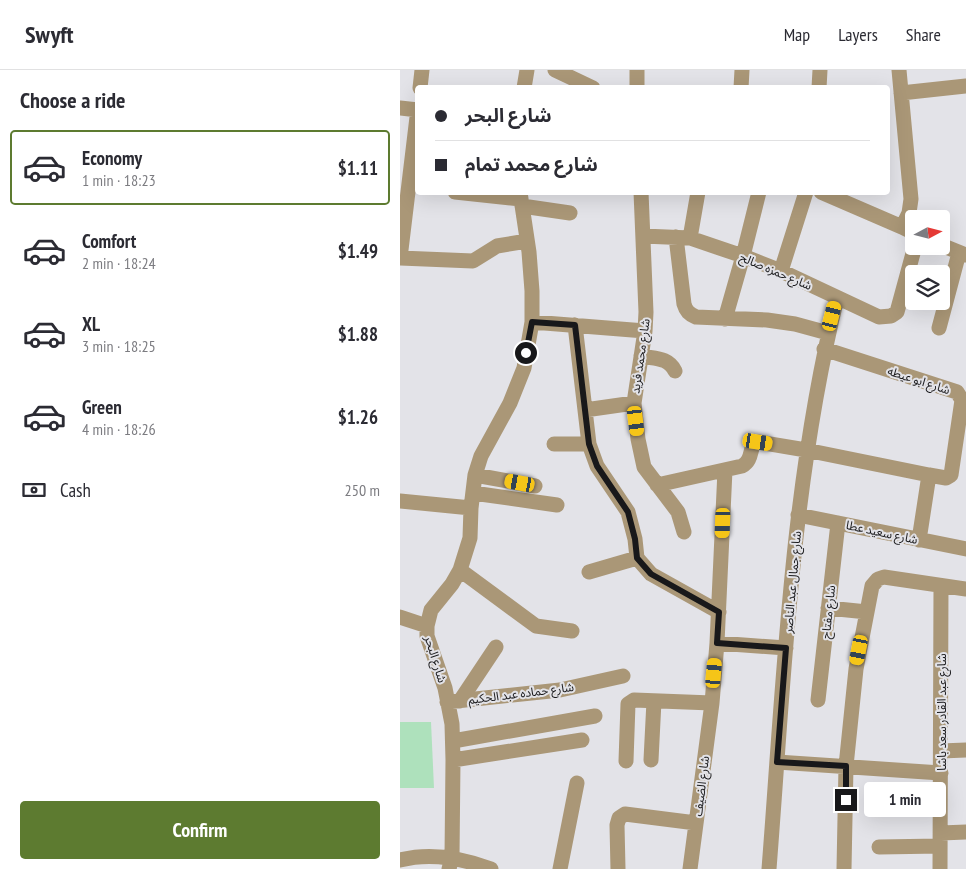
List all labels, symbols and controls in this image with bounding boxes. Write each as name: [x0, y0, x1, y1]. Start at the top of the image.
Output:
text: Swyft: [25, 19, 74, 50]
text: Map: [784, 23, 810, 46]
text: Layers: [838, 23, 878, 46]
text: Share: [906, 23, 941, 46]
text: Choose a ride: [20, 86, 125, 114]
text: شارع البحر: [465, 103, 552, 127]
icon: car: [22, 145, 67, 190]
text: Economy: [82, 146, 142, 170]
text: شارع محمد تمام: [465, 152, 598, 176]
text: $1.11: [338, 156, 378, 180]
text: 1 min · 18:23: [82, 170, 156, 190]
north arrow: [905, 210, 950, 255]
map controls: [905, 210, 950, 310]
icon: car: [22, 228, 67, 273]
text: Comfort: [82, 229, 136, 253]
text: $1.49: [338, 239, 378, 263]
street label: شارع حمزه صالح: [737, 249, 814, 295]
text: 2 min · 18:24: [82, 253, 156, 273]
button: layers: [905, 265, 950, 310]
car: [821, 300, 842, 332]
icon: car: [22, 311, 67, 356]
text: XL: [82, 312, 100, 336]
street label: شارع محمد فريد: [627, 318, 655, 395]
text: $1.88: [338, 322, 378, 346]
text: 3 min · 18:25: [82, 336, 156, 356]
route start: [515, 342, 537, 364]
street label: شارع ابو عيطه: [885, 363, 952, 399]
icon: car: [22, 394, 67, 439]
text: Green: [82, 395, 122, 419]
text: $1.26: [338, 405, 378, 429]
car: [626, 405, 645, 437]
text: 4 min · 18:26: [82, 419, 156, 439]
car: [742, 432, 773, 452]
car: [503, 473, 536, 493]
icon: cash: [20, 476, 48, 504]
text: Cash: [60, 478, 91, 502]
text: 250 m: [345, 480, 380, 500]
car: [714, 508, 731, 538]
street label: شارع سعيد عطا: [844, 517, 919, 549]
street label: شارع جمال عبد الناصر: [780, 530, 806, 635]
street label: شارع مفتاح: [818, 584, 840, 640]
street label: شارع البحر: [420, 633, 450, 685]
car: [848, 634, 869, 666]
street label: شارع عبد القادر سعد باشا: [934, 653, 951, 771]
car: [705, 657, 722, 689]
street label: شارع حماده عبد الحكيم: [467, 679, 575, 709]
street label: شارع الضيف: [690, 755, 714, 817]
callout: 1 min: [864, 782, 946, 818]
route end: [835, 789, 857, 811]
text: 1 min: [889, 789, 921, 809]
button: Confirm: [20, 801, 380, 859]

